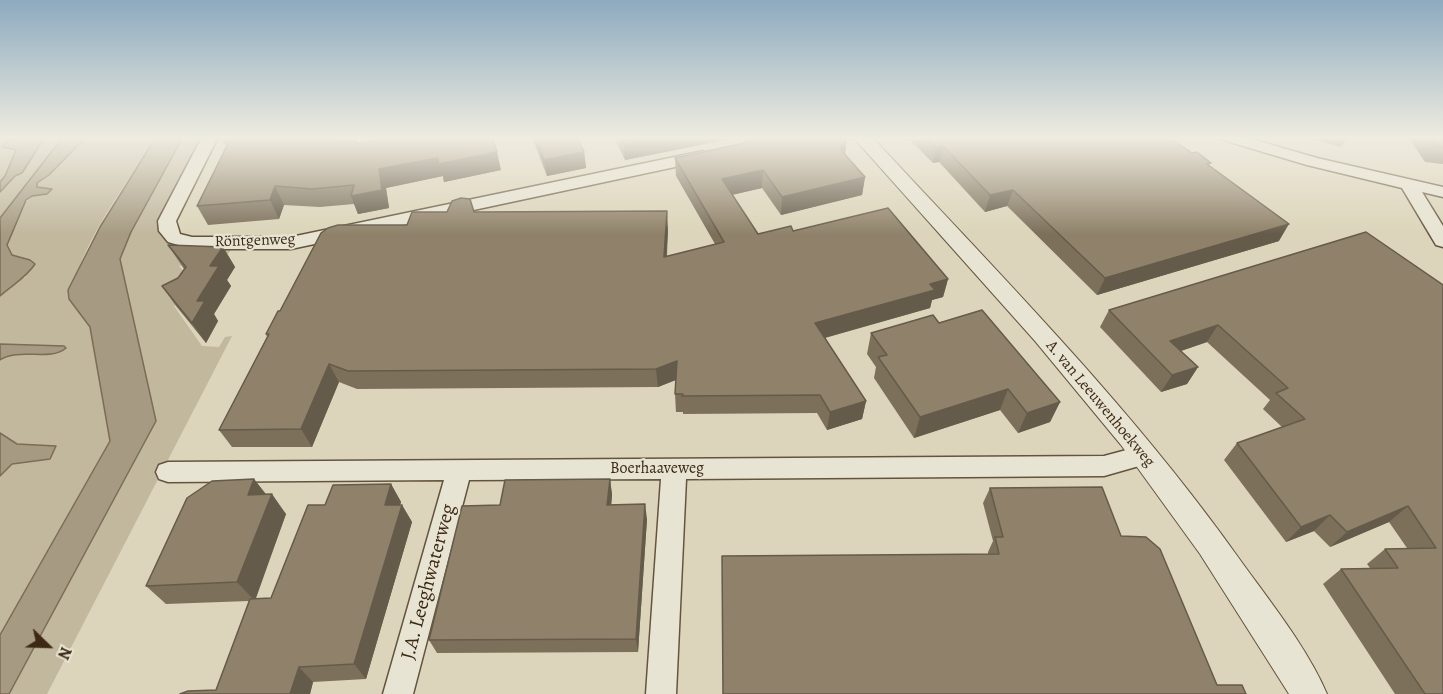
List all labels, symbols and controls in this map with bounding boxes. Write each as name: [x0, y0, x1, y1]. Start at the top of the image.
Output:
street label: Röntgenweg: [214, 230, 296, 252]
street label: A. van Leeuwenhoekweg: [1041, 337, 1159, 471]
street label: Boerhaaveweg: [610, 459, 704, 479]
street label: J.A. Leeghwaterweg: [397, 501, 461, 663]
north arrow: [18, 616, 78, 676]
text: N: [52, 643, 77, 663]

